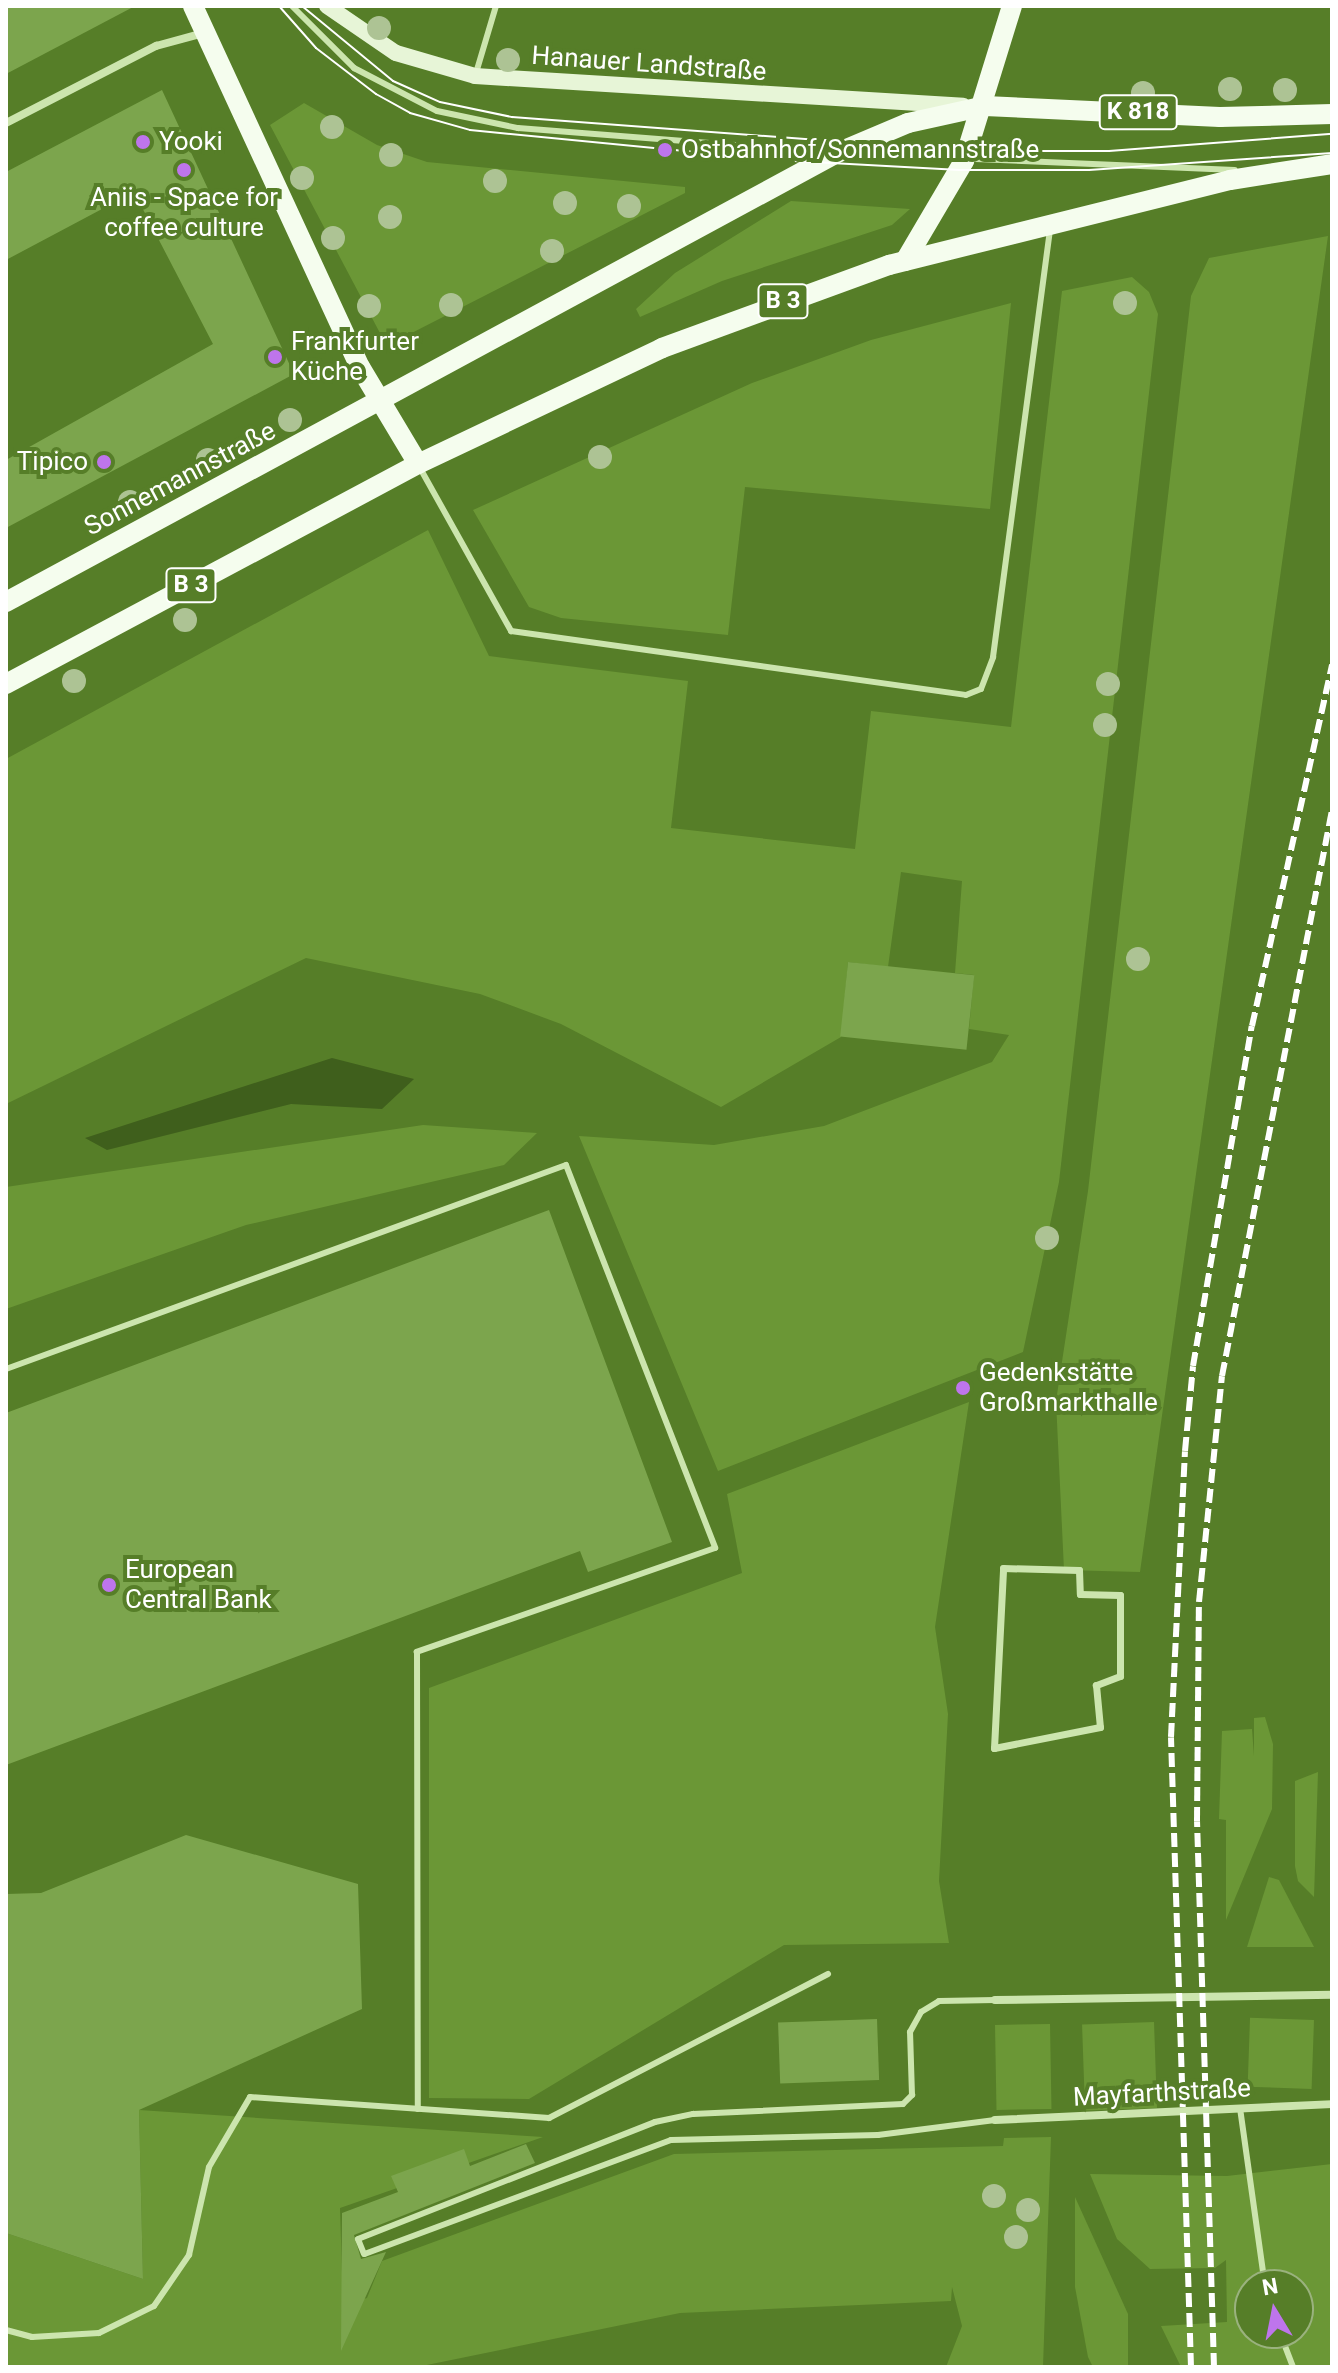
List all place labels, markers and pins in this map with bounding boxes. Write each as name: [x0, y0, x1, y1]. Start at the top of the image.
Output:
place label: Yooki: [159, 126, 223, 158]
marker: Yooki: [134, 133, 152, 151]
place label: Ostbahnhof/Sonnemannstraße: [681, 134, 1039, 166]
marker: Ostbahnhof/Sonnemannstraße: [656, 141, 674, 159]
marker: Aniis - Space for coffee culture: [175, 161, 193, 179]
place label: Aniis - Space for coffee culture: [90, 182, 278, 244]
place label: Frankfurter Küche: [291, 326, 419, 388]
marker: Frankfurter Küche: [266, 348, 284, 366]
place label: Tipico: [17, 446, 88, 478]
marker: Tipico: [95, 453, 113, 471]
place label: Gedenkstätte Großmarkthalle: [979, 1357, 1158, 1418]
marker: Gedenkstätte Großmarkthalle: [954, 1379, 972, 1397]
place label: European Central Bank: [125, 1554, 272, 1616]
marker: European Central Bank: [100, 1576, 118, 1594]

